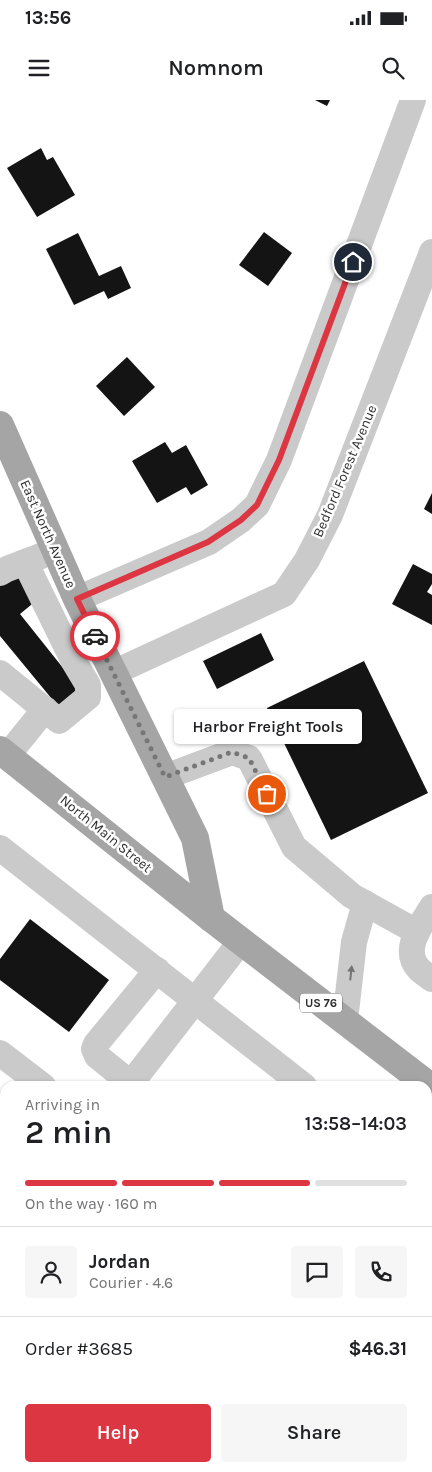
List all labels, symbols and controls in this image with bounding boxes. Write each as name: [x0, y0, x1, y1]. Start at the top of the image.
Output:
text: 13:56: [25, 7, 71, 29]
icon: menu: [25, 54, 53, 82]
icon: search: [379, 54, 407, 82]
text: Nomnom: [168, 55, 264, 81]
pin: [332, 241, 374, 283]
icon: home: [339, 248, 367, 276]
street label: Bedford Forest Avenue: [309, 402, 381, 540]
street label: East North Avenue: [16, 477, 80, 591]
courier: [70, 611, 120, 661]
icon: car: [81, 622, 109, 650]
callout: Harbor Freight Tools: [173, 709, 361, 744]
text: Harbor Freight Tools: [192, 717, 344, 736]
pin: [246, 773, 288, 815]
icon: bag: [253, 780, 281, 808]
street label: North Main Street: [57, 792, 155, 876]
one-way arrow: [347, 964, 355, 980]
road number: US 76: [300, 994, 342, 1012]
text: Arriving in: [25, 1095, 100, 1114]
text: 13:58–14:03: [305, 1113, 407, 1135]
text: 2 min: [25, 1114, 112, 1151]
text: On the way · 160 m: [25, 1194, 158, 1213]
button: person: [25, 1246, 77, 1298]
button: chat: [291, 1246, 343, 1298]
button: phone: [355, 1246, 407, 1298]
text: Jordan: [89, 1251, 150, 1273]
text: Courier · 4.6: [89, 1273, 173, 1292]
text: Order #3685: [25, 1338, 133, 1360]
text: $46.31: [348, 1338, 407, 1360]
button: Help: [25, 1404, 211, 1462]
button: Share: [221, 1404, 407, 1462]

